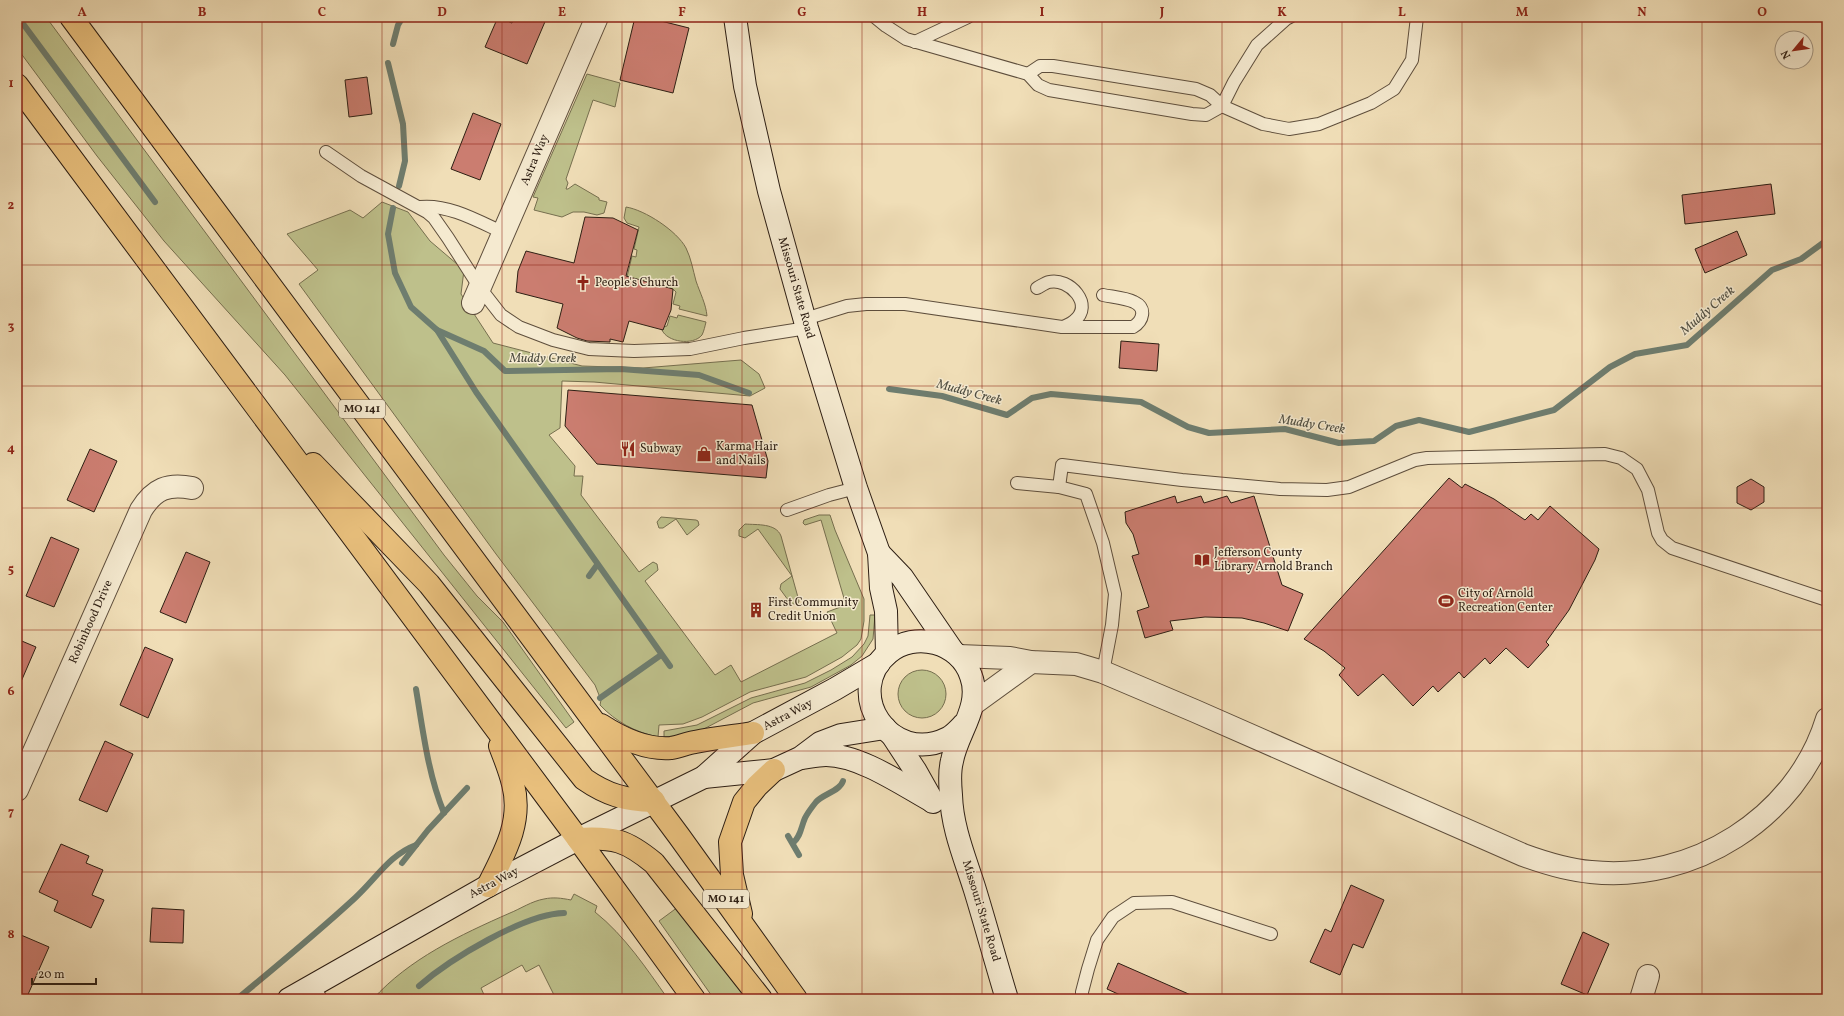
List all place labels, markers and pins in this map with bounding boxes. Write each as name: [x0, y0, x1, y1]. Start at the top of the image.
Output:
church icon: People's Church: [574, 274, 592, 292]
place label: People's Church: [595, 275, 679, 291]
place label: Karma Hair and Nails: [716, 439, 778, 469]
restaurant icon: Subway: [619, 440, 637, 458]
place label: Subway: [640, 441, 682, 457]
shop icon: Karma Hair and Nails: [695, 445, 713, 463]
place label: Jefferson County Library Arnold Branch: [1214, 545, 1333, 575]
library icon: Jefferson County Library Arnold Branch: [1193, 551, 1211, 569]
place label: City of Arnold Recreation Center: [1458, 586, 1553, 616]
sports icon: City of Arnold Recreation Center: [1437, 592, 1455, 610]
place label: First Community Credit Union: [768, 595, 859, 625]
building icon: First Community Credit Union: [747, 601, 765, 619]

